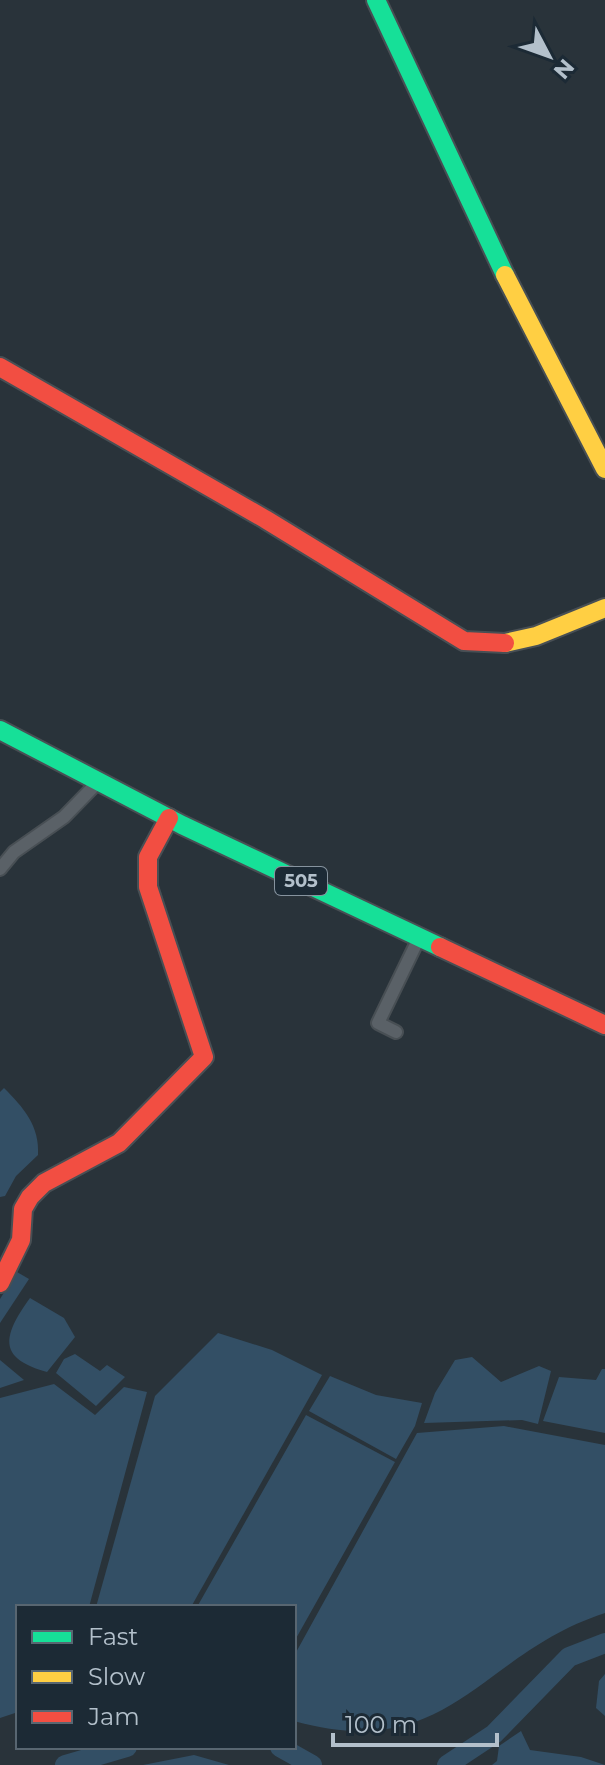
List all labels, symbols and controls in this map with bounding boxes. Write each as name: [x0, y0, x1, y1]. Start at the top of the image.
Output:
north arrow: [509, 16, 589, 96]
text: N: [548, 53, 580, 84]
road number: 505: [275, 867, 327, 895]
legend: [16, 1605, 296, 1749]
text: Fast: [88, 1622, 139, 1651]
text: Slow: [88, 1662, 145, 1691]
scale bar: [333, 1697, 497, 1747]
text: Jam: [87, 1702, 140, 1731]
text: 100 m: [345, 1710, 417, 1739]

